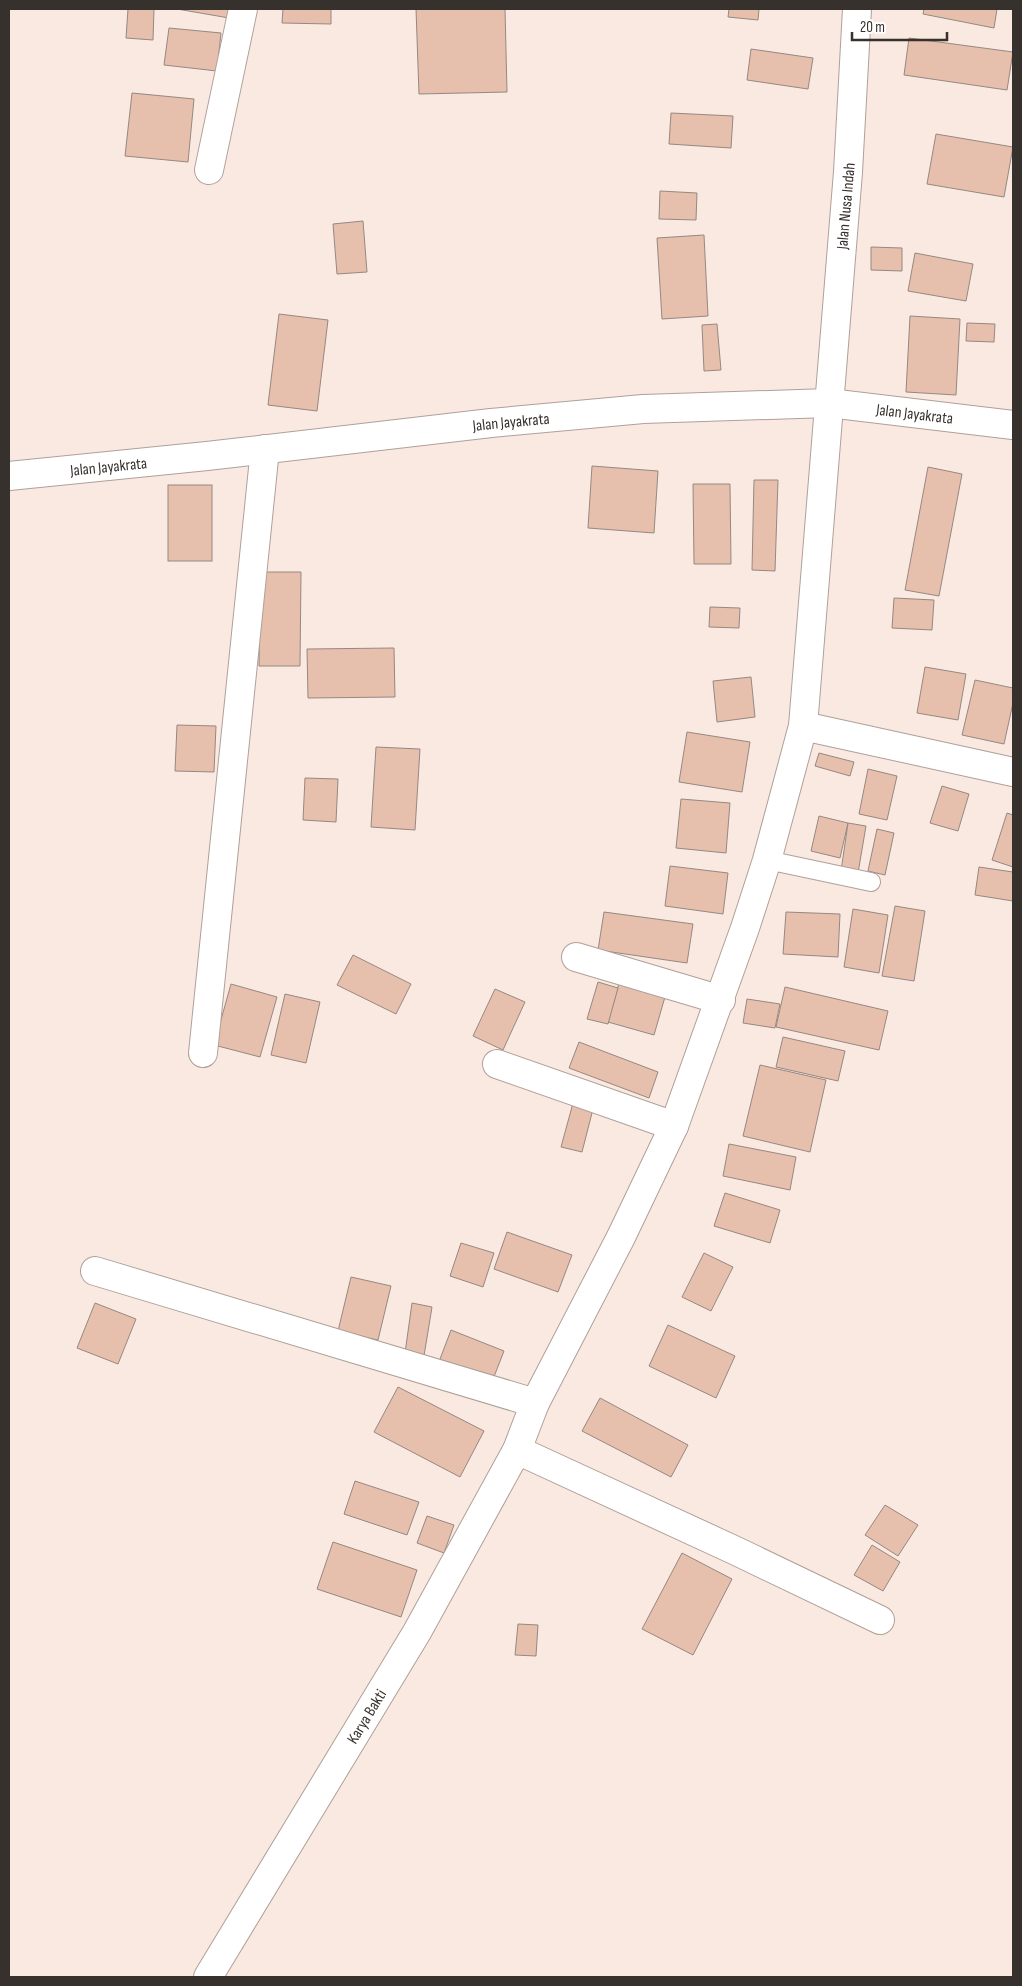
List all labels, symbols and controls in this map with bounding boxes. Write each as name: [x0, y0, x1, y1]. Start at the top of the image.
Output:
scale bar: [852, 10, 947, 42]
text: 20 m: [860, 18, 885, 37]
street label: Jalan Nusa Indah: [833, 162, 860, 251]
street label: Jalan Jayakrata: [874, 401, 954, 429]
street label: Jalan Jayakrata: [471, 410, 550, 436]
street label: Jalan Jayakrata: [68, 454, 148, 481]
street label: Karya Bakti: [344, 1686, 391, 1748]

